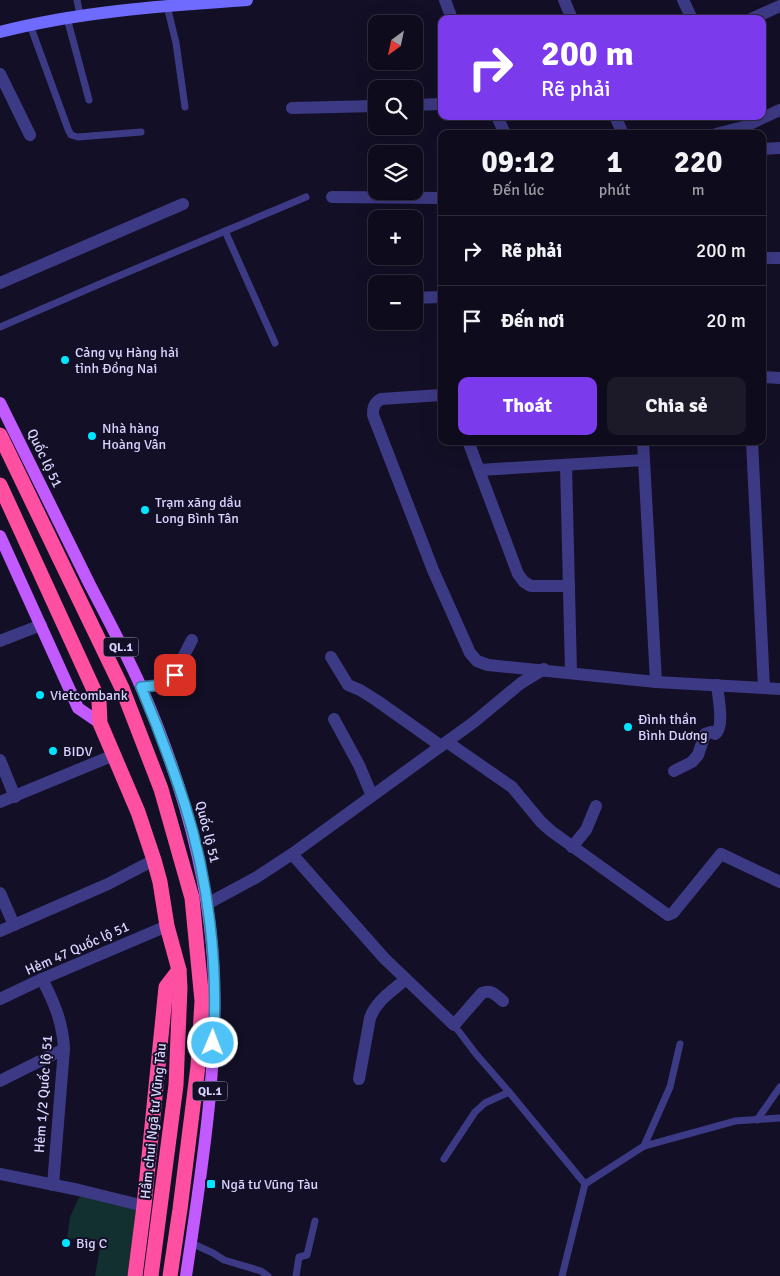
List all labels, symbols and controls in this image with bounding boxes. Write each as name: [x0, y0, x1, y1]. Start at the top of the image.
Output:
north arrow: [368, 15, 422, 70]
map controls: [368, 15, 423, 330]
text: 200 m: [541, 32, 634, 75]
icon: right: [458, 35, 523, 100]
text: Rẽ phải: [541, 75, 611, 102]
button: search: [368, 80, 423, 135]
text: 09:12: [482, 144, 555, 181]
text: 1: [606, 144, 623, 181]
text: 220: [674, 144, 722, 181]
button: layers: [368, 145, 423, 200]
text: Đến lúc: [493, 180, 544, 200]
text: phút: [599, 180, 630, 200]
text: m: [692, 180, 705, 200]
button: +: [368, 210, 423, 265]
icon: right: [458, 237, 486, 265]
text: Rẽ phải: [501, 239, 562, 263]
text: 200 m: [696, 239, 746, 263]
button: −: [368, 275, 423, 330]
icon: arrive: [458, 307, 486, 335]
text: Đến nơi: [501, 309, 564, 333]
text: 20 m: [706, 309, 746, 333]
place label: Cảng vụ Hàng hải tỉnh Đồng Nai: [75, 344, 179, 377]
marker: Cảng vụ Hàng hải tỉnh Đồng Nai: [59, 354, 71, 366]
button: Thoát: [458, 377, 597, 435]
button: Chia sẻ: [607, 377, 746, 435]
place label: Nhà hàng Hoàng Vân: [102, 420, 166, 453]
street label: Quốc lộ 51: [23, 426, 66, 490]
marker: Nhà hàng Hoàng Vân: [86, 430, 98, 442]
place label: Trạm xăng dầu Long Bình Tân: [155, 494, 241, 527]
marker: Trạm xăng dầu Long Bình Tân: [139, 504, 151, 516]
road number: QL.1: [104, 638, 138, 656]
pin: [154, 654, 196, 696]
icon: arrive: [161, 661, 189, 689]
place label: Vietcombank: [50, 687, 128, 704]
marker: Vietcombank: [34, 689, 46, 701]
place label: Đình thần Bình Dương: [638, 711, 708, 744]
marker: Đình thần Bình Dương: [622, 721, 634, 733]
place label: BIDV: [63, 743, 93, 760]
marker: BIDV: [47, 745, 59, 757]
street label: Quốc lộ 51: [192, 799, 223, 865]
street label: Hẻm 47 Quốc lộ 51: [23, 918, 132, 979]
position arrow: [186, 1016, 238, 1068]
street label: Hẻm 1/2 Quốc lộ 51: [31, 1035, 56, 1153]
street label: Hầm chui Ngã tư Vũng Tàu: [137, 1042, 170, 1200]
road number: QL.1: [192, 1082, 228, 1100]
place label: Ngã tư Vũng Tàu: [221, 1176, 318, 1193]
marker: Ngã tư Vũng Tàu: [205, 1178, 217, 1190]
place label: Big C: [76, 1235, 107, 1252]
marker: Big C: [60, 1237, 72, 1249]

